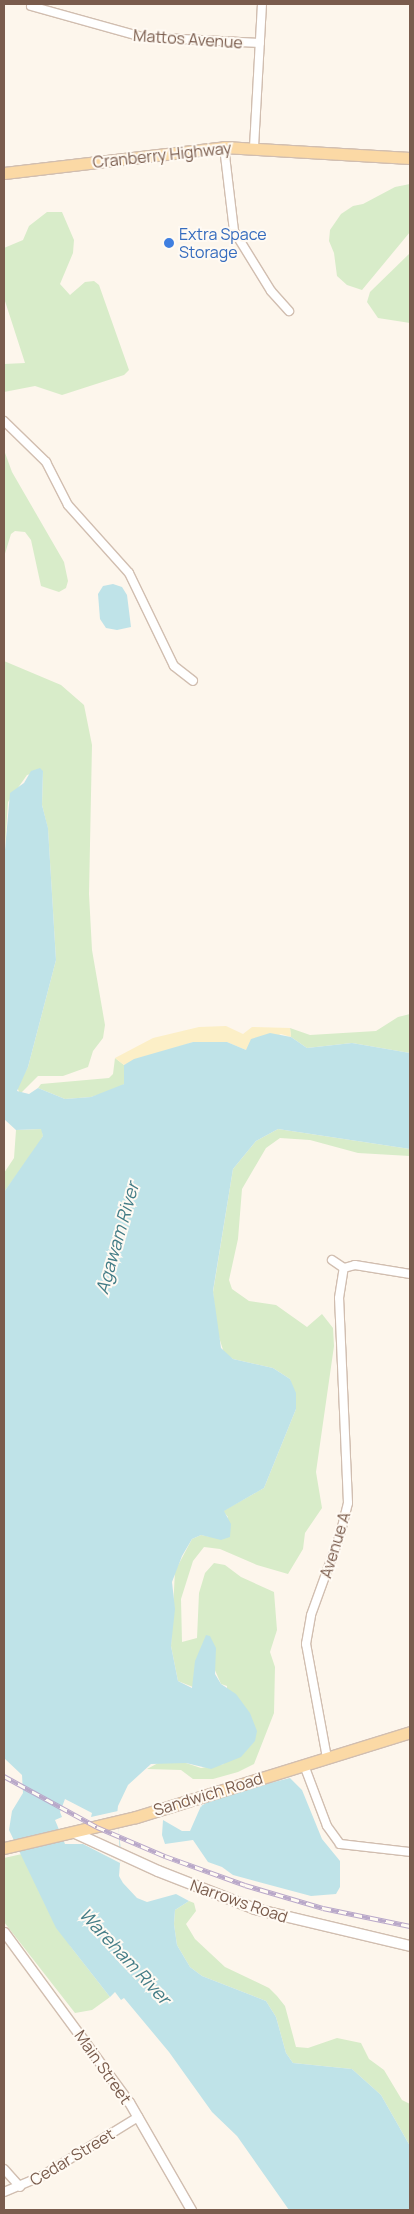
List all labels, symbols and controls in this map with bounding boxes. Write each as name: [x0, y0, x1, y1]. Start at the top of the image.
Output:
street label: Mattos Avenue: [132, 26, 244, 52]
street label: Cranberry Highway: [92, 138, 232, 172]
place label: Extra Space Storage: [179, 224, 267, 262]
marker: Extra Space Storage: [163, 237, 175, 249]
water label: Agawam River: [91, 1180, 143, 1296]
street label: Avenue A: [316, 1510, 354, 1580]
street label: Sandwich Road: [151, 1768, 265, 1820]
street label: Narrows Road: [188, 1875, 290, 1927]
water label: Wareham River: [75, 1903, 175, 2009]
street label: Main Street: [71, 2026, 135, 2108]
street label: Cedar Street: [26, 2124, 118, 2190]

